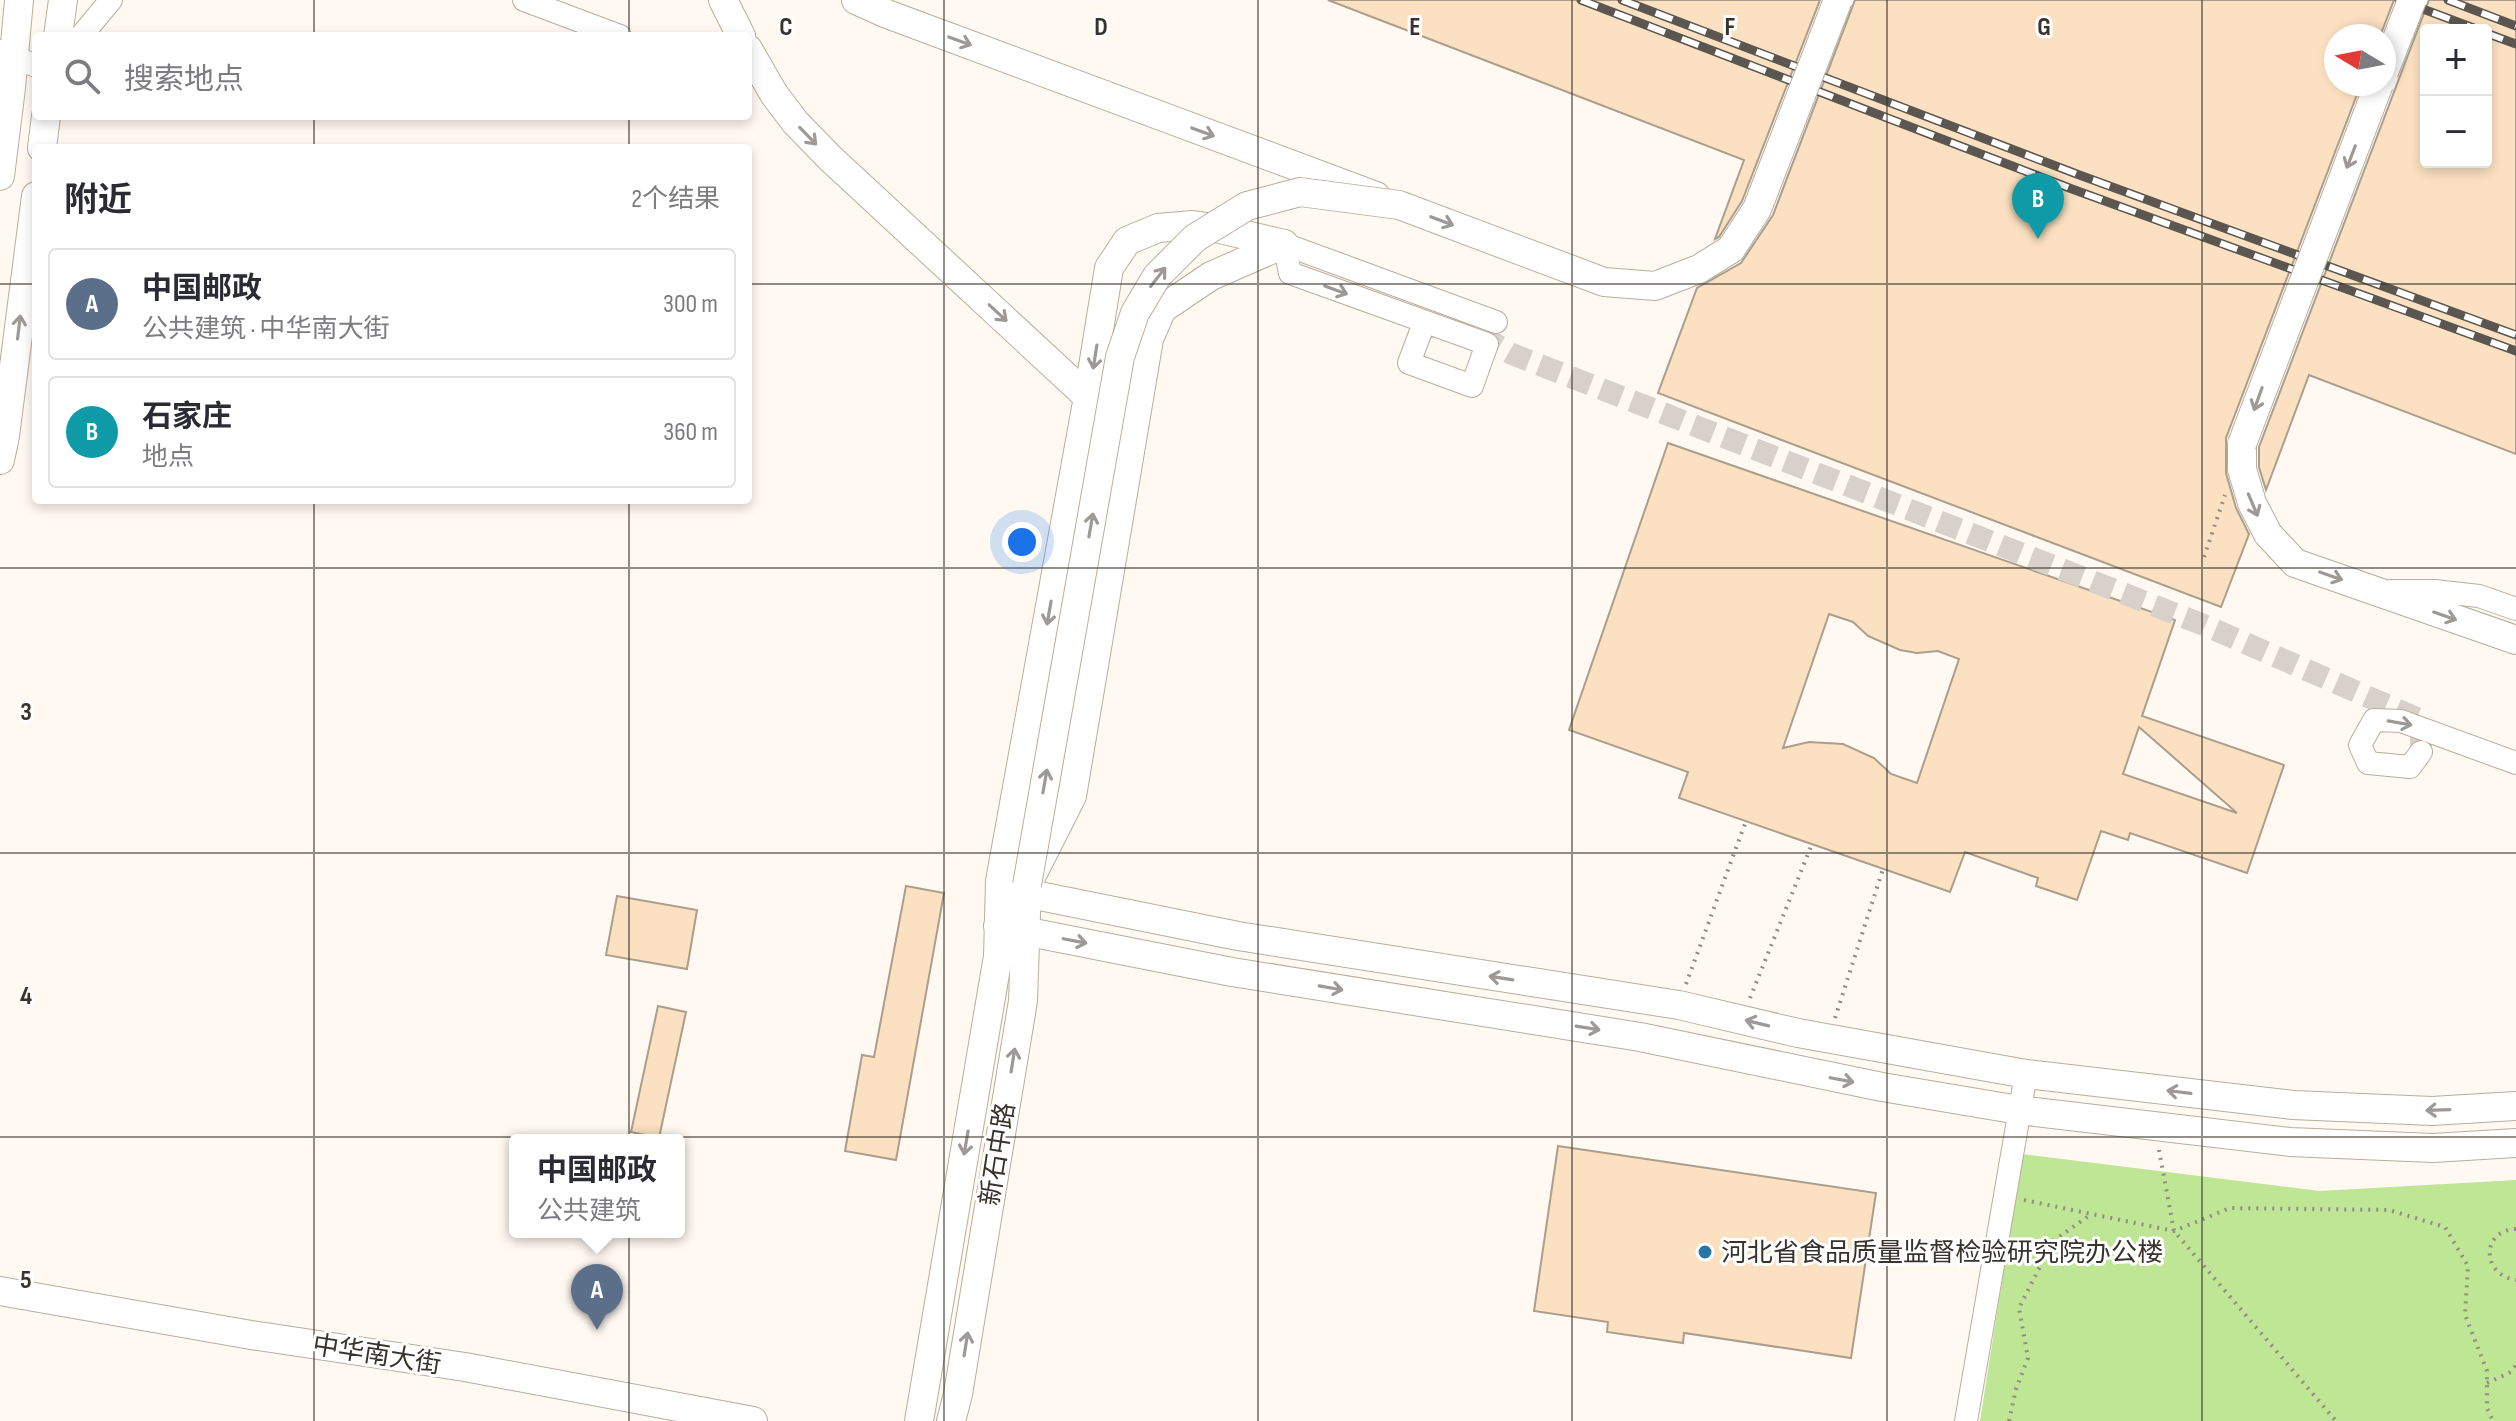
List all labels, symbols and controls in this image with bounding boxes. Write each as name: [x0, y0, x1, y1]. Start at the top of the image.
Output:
text: C: [779, 12, 793, 43]
text: D: [1094, 12, 1108, 43]
text: E: [1409, 12, 1421, 43]
text: F: [1725, 12, 1736, 43]
text: G: [2037, 12, 2051, 43]
north arrow: [2324, 24, 2396, 96]
map controls: [2420, 24, 2492, 168]
button: +: [2420, 24, 2492, 96]
search box: [32, 32, 752, 120]
one-way arrow: [947, 35, 972, 49]
icon: search: [60, 54, 104, 98]
text: 搜索地点: [124, 62, 244, 98]
button: −: [2420, 96, 2492, 168]
one-way arrow: [799, 126, 818, 146]
one-way arrow: [1191, 126, 1215, 140]
one-way arrow: [2343, 144, 2357, 169]
pin: B: [2012, 173, 2064, 239]
text: 附近: [64, 180, 132, 221]
text: 2个结果: [631, 184, 720, 215]
one-way arrow: [1430, 215, 1454, 229]
one-way arrow: [1149, 267, 1166, 288]
text: 中国邮政: [142, 271, 262, 307]
one-way arrow: [1323, 283, 1348, 298]
text: A: [86, 289, 98, 320]
text: 300 m: [663, 289, 718, 320]
one-way arrow: [988, 304, 1008, 322]
text: 公共建筑 · 中华南大街: [142, 314, 389, 345]
one-way arrow: [12, 315, 27, 340]
one-way arrow: [1087, 344, 1102, 369]
one-way arrow: [2250, 387, 2264, 411]
text: 石家庄: [142, 399, 232, 435]
text: B: [86, 417, 98, 448]
text: 360 m: [663, 417, 718, 448]
text: 地点: [142, 442, 194, 473]
one-way arrow: [2247, 492, 2262, 517]
one-way arrow: [1084, 513, 1099, 538]
your location: [1002, 522, 1042, 562]
one-way arrow: [2318, 570, 2343, 585]
one-way arrow: [1040, 600, 1055, 625]
one-way arrow: [2432, 609, 2457, 624]
text: 3: [20, 697, 32, 728]
one-way arrow: [2386, 716, 2412, 731]
one-way arrow: [1039, 769, 1054, 794]
one-way arrow: [1062, 934, 1087, 949]
one-way arrow: [1489, 969, 1514, 984]
text: 4: [20, 981, 32, 1012]
one-way arrow: [1317, 982, 1343, 997]
one-way arrow: [1745, 1015, 1770, 1030]
one-way arrow: [1574, 1022, 1600, 1037]
one-way arrow: [1006, 1048, 1021, 1074]
one-way arrow: [1829, 1073, 1855, 1088]
one-way arrow: [2166, 1085, 2193, 1100]
street label: 新石中路: [975, 1100, 1022, 1208]
one-way arrow: [2425, 1102, 2452, 1118]
one-way arrow: [958, 1130, 973, 1156]
popup: [509, 1134, 685, 1238]
text: 中国邮政: [537, 1153, 657, 1189]
text: 公共建筑: [537, 1196, 641, 1227]
place label: 河北省食品质量监督检验研究院办公楼: [1721, 1238, 2163, 1269]
marker: 河北省食品质量监督检验研究院办公楼: [1696, 1243, 1714, 1261]
pin: A: [571, 1264, 623, 1330]
text: 5: [20, 1265, 32, 1296]
street label: 中华南大街: [310, 1330, 443, 1381]
one-way arrow: [959, 1332, 974, 1358]

